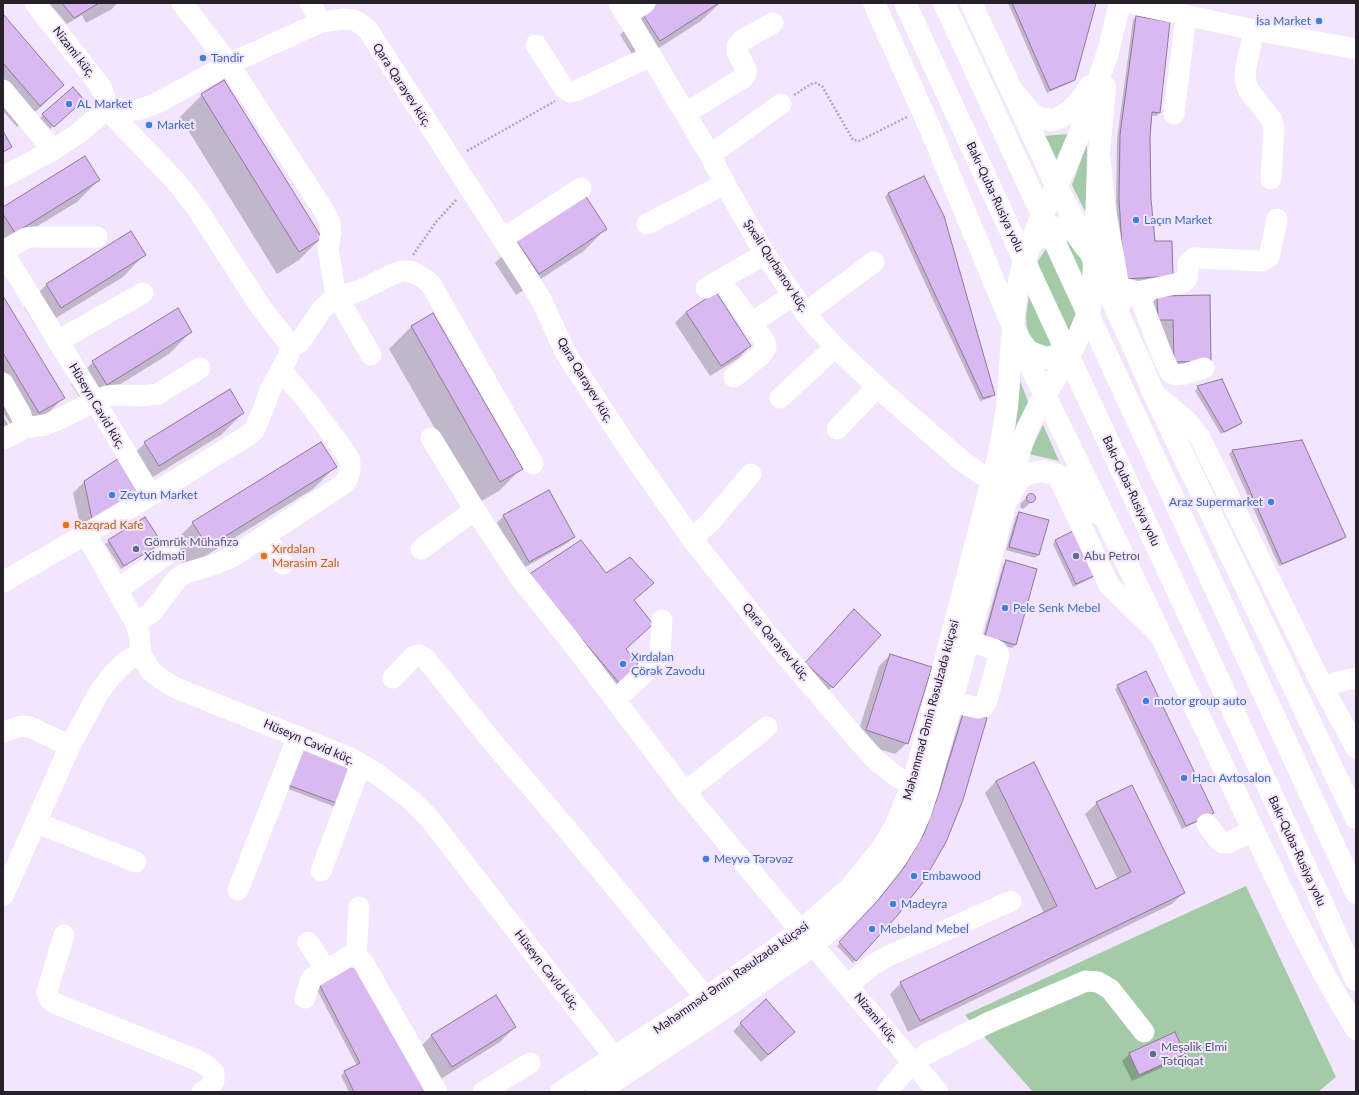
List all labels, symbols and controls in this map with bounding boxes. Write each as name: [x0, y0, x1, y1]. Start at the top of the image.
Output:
place label: İsa Market: [1256, 14, 1311, 28]
marker: İsa Market: [1314, 16, 1324, 26]
street label: Nizami küç.: [50, 24, 98, 80]
street label: Qara Qarayev küç.: [370, 40, 434, 130]
place label: Təndir: [211, 51, 244, 65]
marker: Təndir: [198, 53, 208, 63]
place label: AL Market: [77, 97, 132, 111]
marker: AL Market: [64, 99, 74, 109]
place label: Market: [157, 118, 195, 132]
marker: Market: [144, 120, 154, 130]
street label: Bakı-Quba-Rusiya yolu: [963, 140, 1027, 254]
place label: Laçın Market: [1144, 213, 1212, 227]
marker: Laçın Market: [1131, 215, 1141, 225]
street label: Şıxəli Qurbanov küç.: [741, 217, 811, 315]
street label: Qara Qarayev küç.: [554, 335, 616, 425]
street label: Hüseyn Cavid küç.: [66, 361, 128, 451]
street label: Bakı-Quba-Rusiya yolu: [1099, 434, 1163, 548]
place label: Zeytun Market: [120, 488, 198, 502]
marker: Zeytun Market: [107, 490, 117, 500]
place label: Araz Supermarket: [1169, 495, 1263, 509]
marker: Araz Supermarket: [1266, 497, 1276, 507]
place label: Razqrad Kafe: [74, 518, 144, 532]
marker: Razqrad Kafe: [61, 520, 71, 530]
place label: Gömrük Mühafizə Xidməti: [144, 535, 239, 563]
place label: Xırdalan Mərasim Zalı: [272, 542, 339, 570]
marker: Gömrük Mühafizə Xidməti: [131, 544, 141, 554]
place label: Abu Petroı: [1084, 549, 1140, 563]
marker: Xırdalan Mərasim Zalı: [259, 551, 269, 561]
marker: Abu Petroı: [1071, 551, 1081, 561]
street label: Qara Qarayev küç.: [739, 600, 813, 684]
place label: Pele Senk Mebel: [1013, 601, 1100, 615]
marker: Pele Senk Mebel: [1000, 603, 1010, 613]
street label: Məhəmməd Əmin Rəsulzadə küçəsi: [900, 618, 962, 802]
place label: Xırdalan Çörək Zavodu: [631, 650, 705, 678]
marker: Xırdalan Çörək Zavodu: [618, 659, 628, 669]
place label: motor group auto: [1154, 694, 1246, 708]
marker: motor group auto: [1141, 696, 1151, 706]
street label: Hüseyn Cavid küç.: [261, 716, 357, 768]
place label: Hacı Avtosalon: [1192, 771, 1271, 785]
marker: Hacı Avtosalon: [1179, 773, 1189, 783]
street label: Bakı-Quba-Rusiya yolu: [1265, 794, 1329, 908]
place label: Meyvə Tərəvəz: [714, 852, 793, 866]
marker: Meyvə Tərəvəz: [701, 854, 711, 864]
place label: Embawood: [922, 869, 981, 883]
marker: Embawood: [909, 871, 919, 881]
place label: Madeyra: [901, 897, 947, 911]
marker: Madeyra: [888, 899, 898, 909]
street label: Məhəmməd Əmin Rəsulzadə küçəsi: [651, 919, 811, 1037]
place label: Mebeland Mebel: [880, 922, 969, 936]
marker: Mebeland Mebel: [867, 924, 877, 934]
street label: Hüseyn Cavid küç.: [511, 927, 583, 1013]
street label: Nizami küç.: [851, 990, 901, 1046]
place label: Meşəlik Elmi Tətqiqat: [1161, 1040, 1227, 1068]
marker: Meşəlik Elmi Tətqiqat: [1148, 1049, 1158, 1059]

